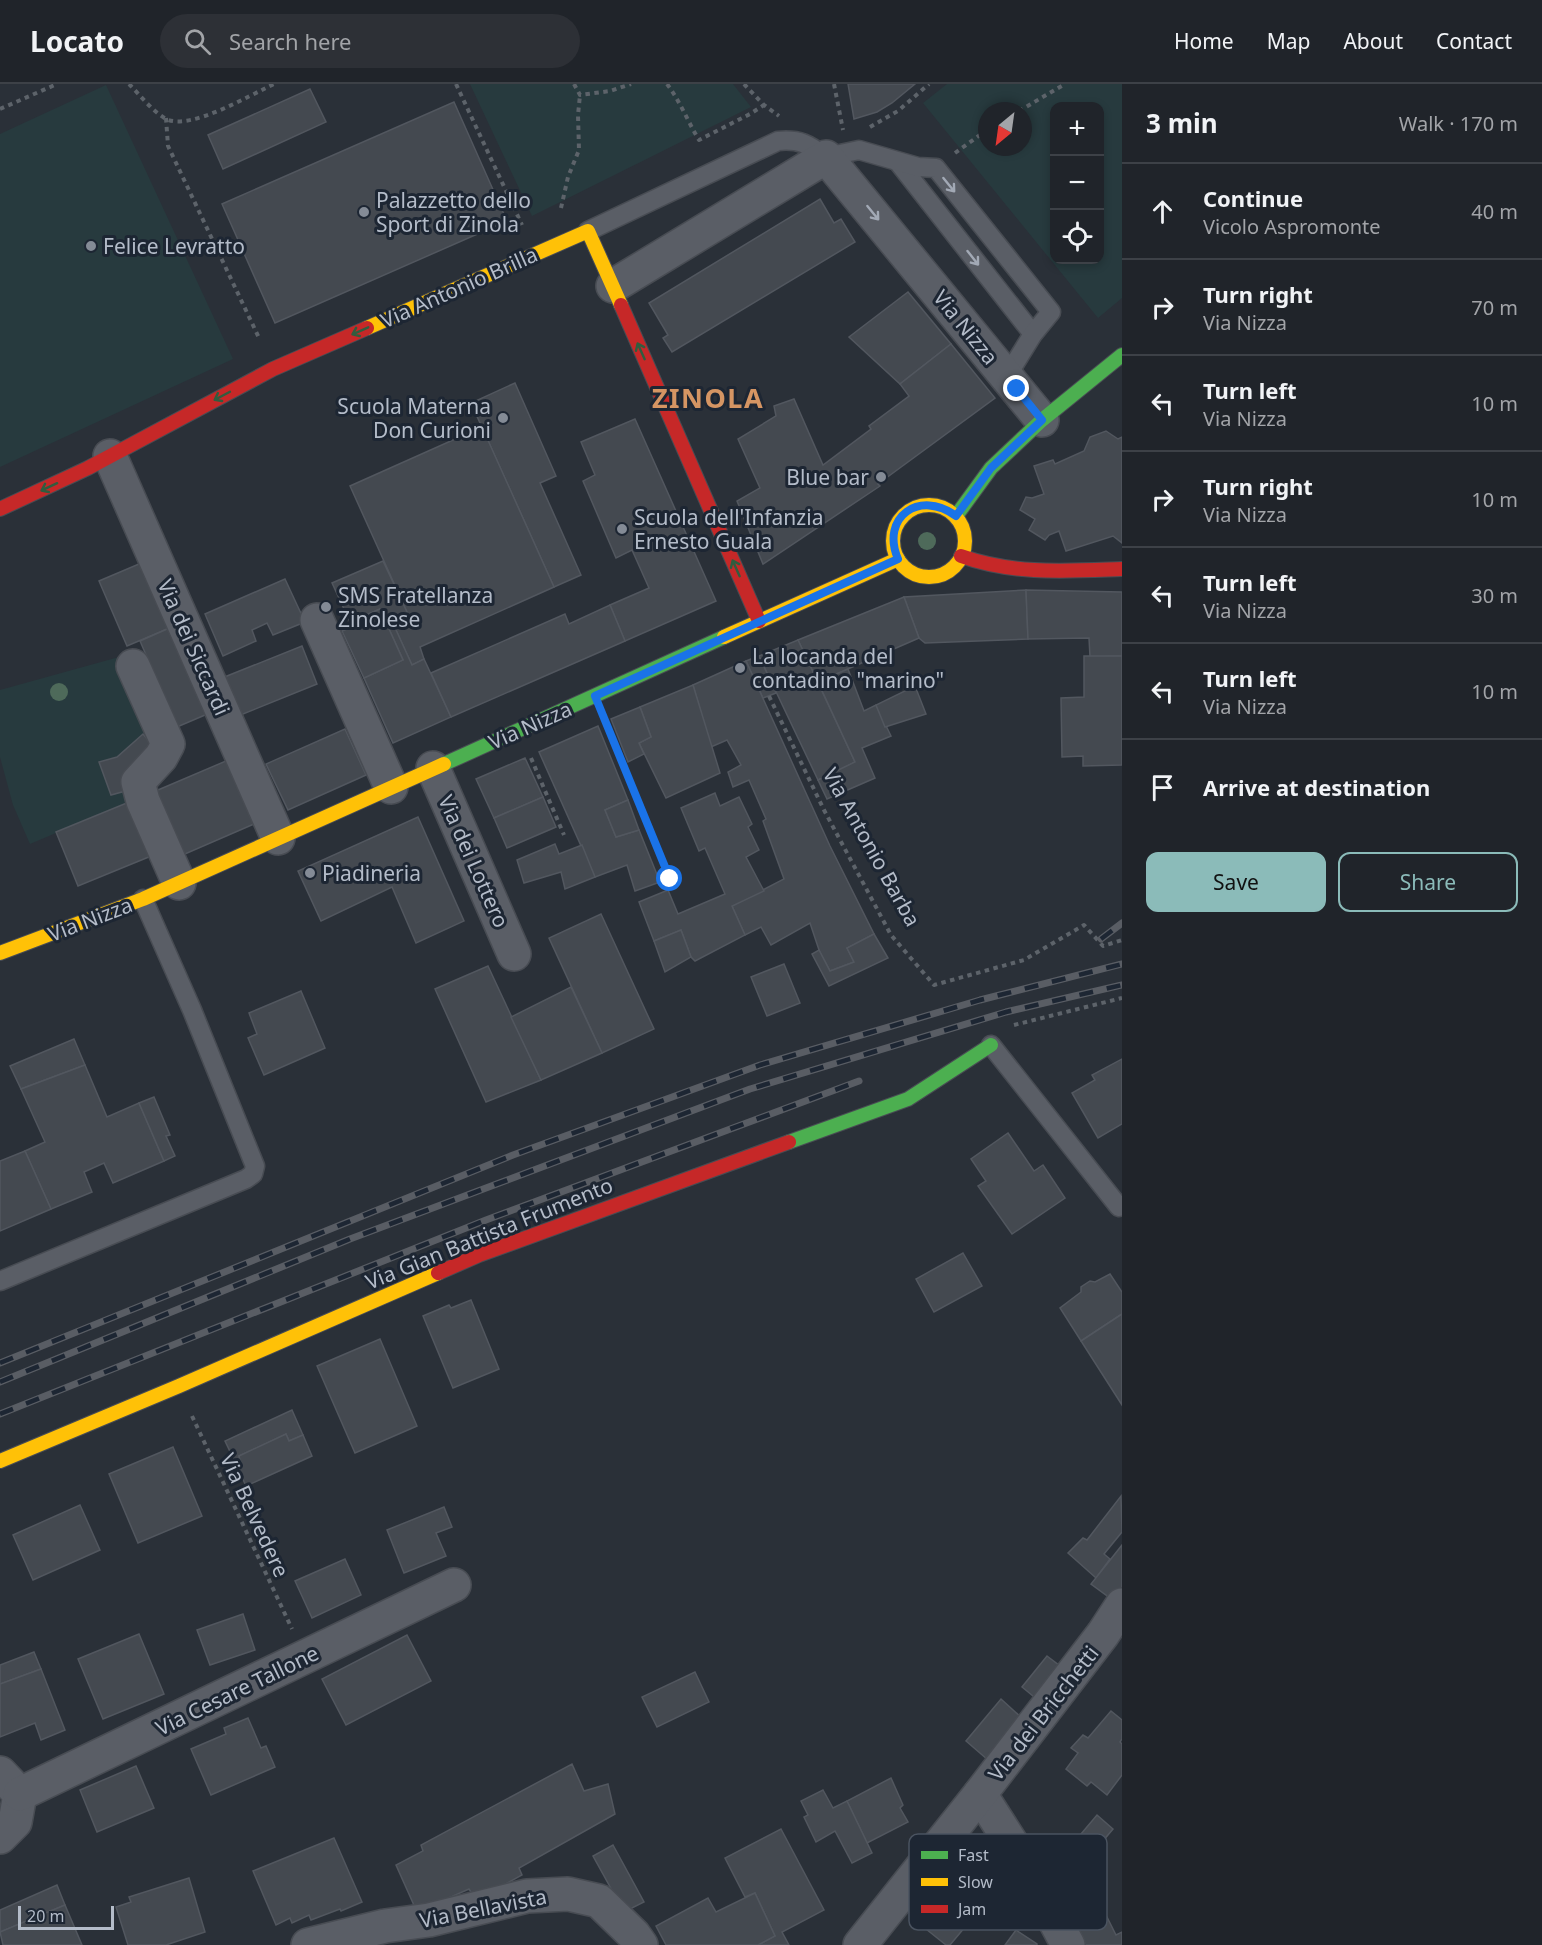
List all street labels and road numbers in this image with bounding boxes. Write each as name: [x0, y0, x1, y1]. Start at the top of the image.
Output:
street label: Via Antonio Brilla: [376, 240, 542, 334]
street label: Via Nizza: [927, 284, 1005, 370]
street label: Via dei Siccardi: [151, 574, 237, 720]
street label: Via Nizza: [484, 694, 576, 756]
street label: Via Antonio Barba: [817, 763, 927, 931]
street label: Via dei Lottero: [432, 790, 516, 932]
street label: Via Nizza: [44, 890, 136, 948]
street label: Via Gian Battista Frumento: [361, 1171, 617, 1295]
street label: Via Belvedere: [214, 1449, 296, 1581]
street label: Via Cesare Tallone: [151, 1638, 323, 1742]
street label: Via dei Bricchetti: [981, 1640, 1105, 1786]
street label: Via Bellavista: [417, 1882, 549, 1934]

